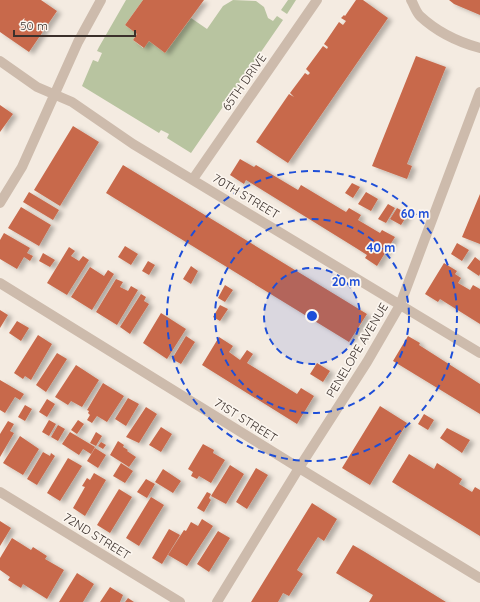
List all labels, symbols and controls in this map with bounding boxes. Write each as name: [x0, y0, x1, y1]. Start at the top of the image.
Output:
scale bar: [14, 12, 135, 38]
text: 50 m: [20, 18, 48, 33]
street label: 65TH DRIVE: [219, 50, 269, 114]
street label: 70TH STREET: [210, 170, 282, 222]
text: 60 m: [401, 206, 429, 221]
text: 40 m: [367, 240, 395, 255]
text: 20 m: [332, 274, 360, 289]
street label: PENELOPE AVENUE: [323, 300, 391, 400]
centre of rings: [305, 309, 319, 323]
street label: 71ST STREET: [212, 395, 280, 445]
street label: 72ND STREET: [61, 509, 133, 563]

